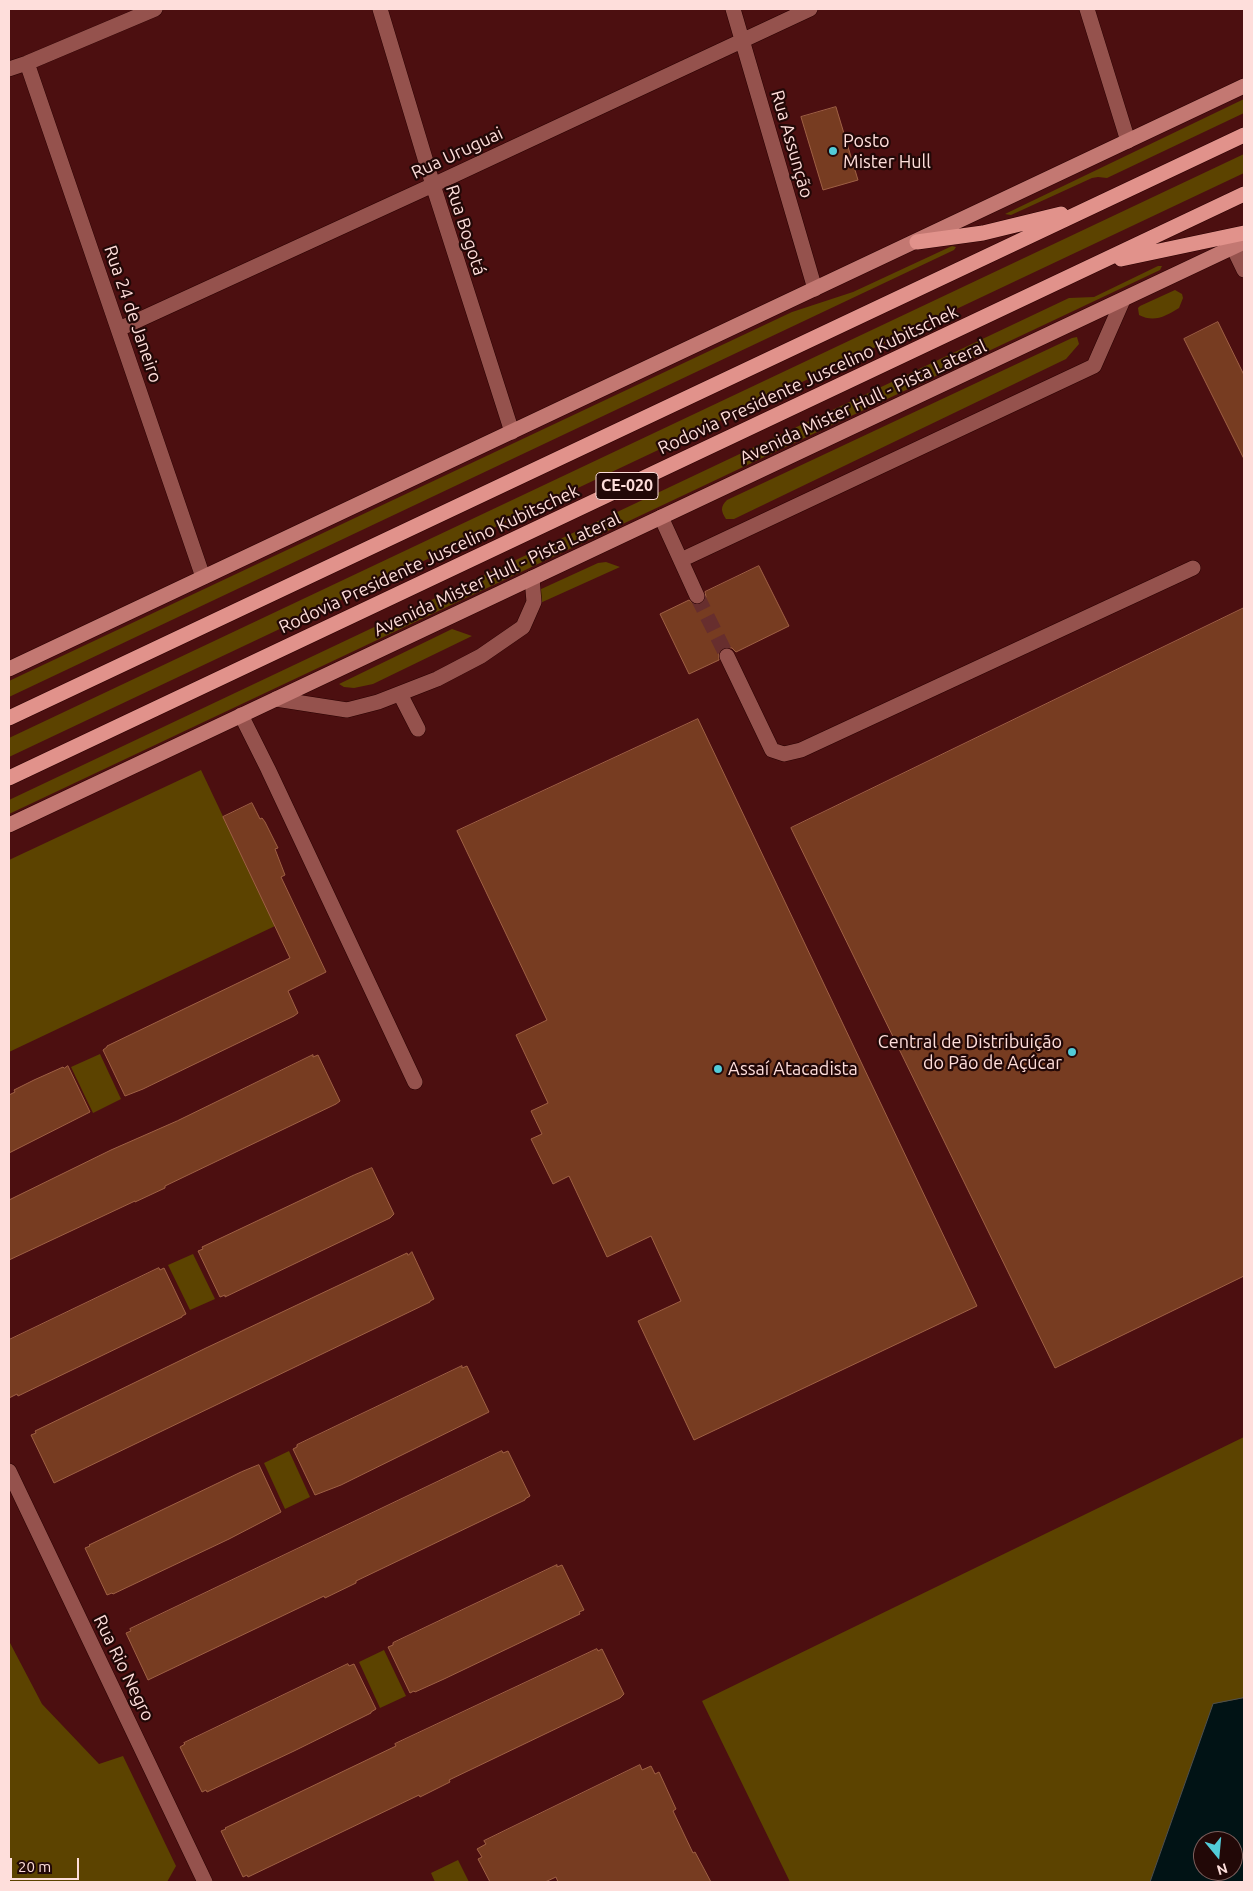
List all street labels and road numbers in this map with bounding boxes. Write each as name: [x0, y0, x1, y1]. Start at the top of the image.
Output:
street label: Rua Assunção: [766, 88, 818, 200]
street label: Rua Uruguai: [408, 122, 506, 184]
street label: Rua Bogotá: [441, 182, 491, 278]
street label: Rua 24 de Janeiro: [99, 242, 167, 386]
street label: Rodovia Presidente Juscelino Kubitschek: [655, 301, 961, 459]
street label: Avenida Mister Hull - Pista Lateral: [736, 335, 990, 469]
road number: CE-020: [596, 472, 658, 500]
street label: Rodovia Presidente Juscelino Kubitschek: [276, 480, 582, 638]
street label: Avenida Mister Hull - Pista Lateral: [370, 507, 624, 641]
street label: Rua Rio Negro: [89, 1611, 159, 1725]

